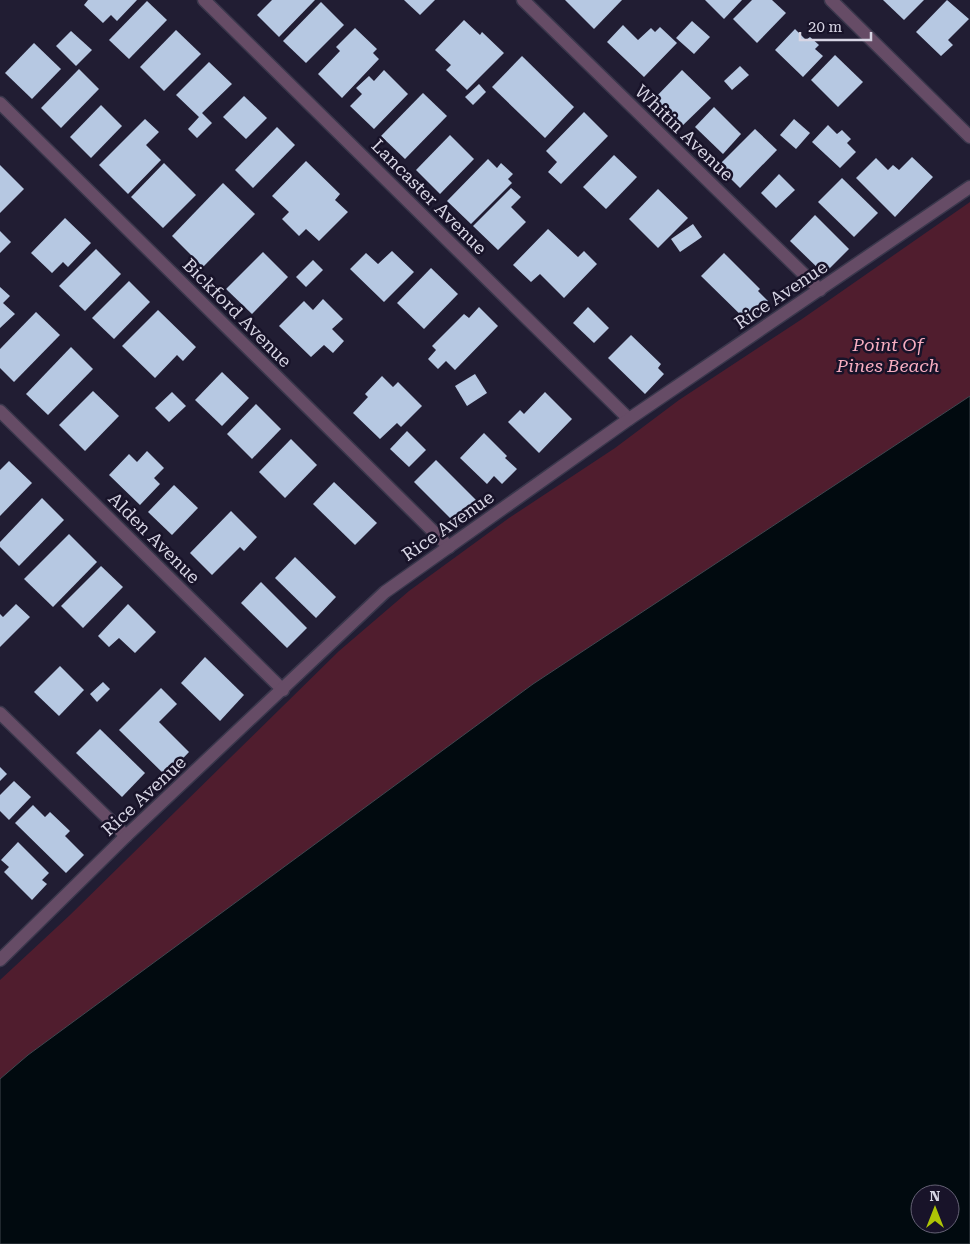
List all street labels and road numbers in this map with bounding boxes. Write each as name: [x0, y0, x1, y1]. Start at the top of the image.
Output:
street label: Whitin Avenue: [631, 80, 738, 185]
street label: Lancaster Avenue: [367, 135, 491, 259]
street label: Bickford Avenue: [179, 254, 296, 371]
street label: Rice Avenue: [730, 256, 831, 333]
street label: Rice Avenue: [398, 486, 498, 565]
street label: Alden Avenue: [104, 488, 204, 588]
street label: Rice Avenue: [97, 751, 190, 840]

